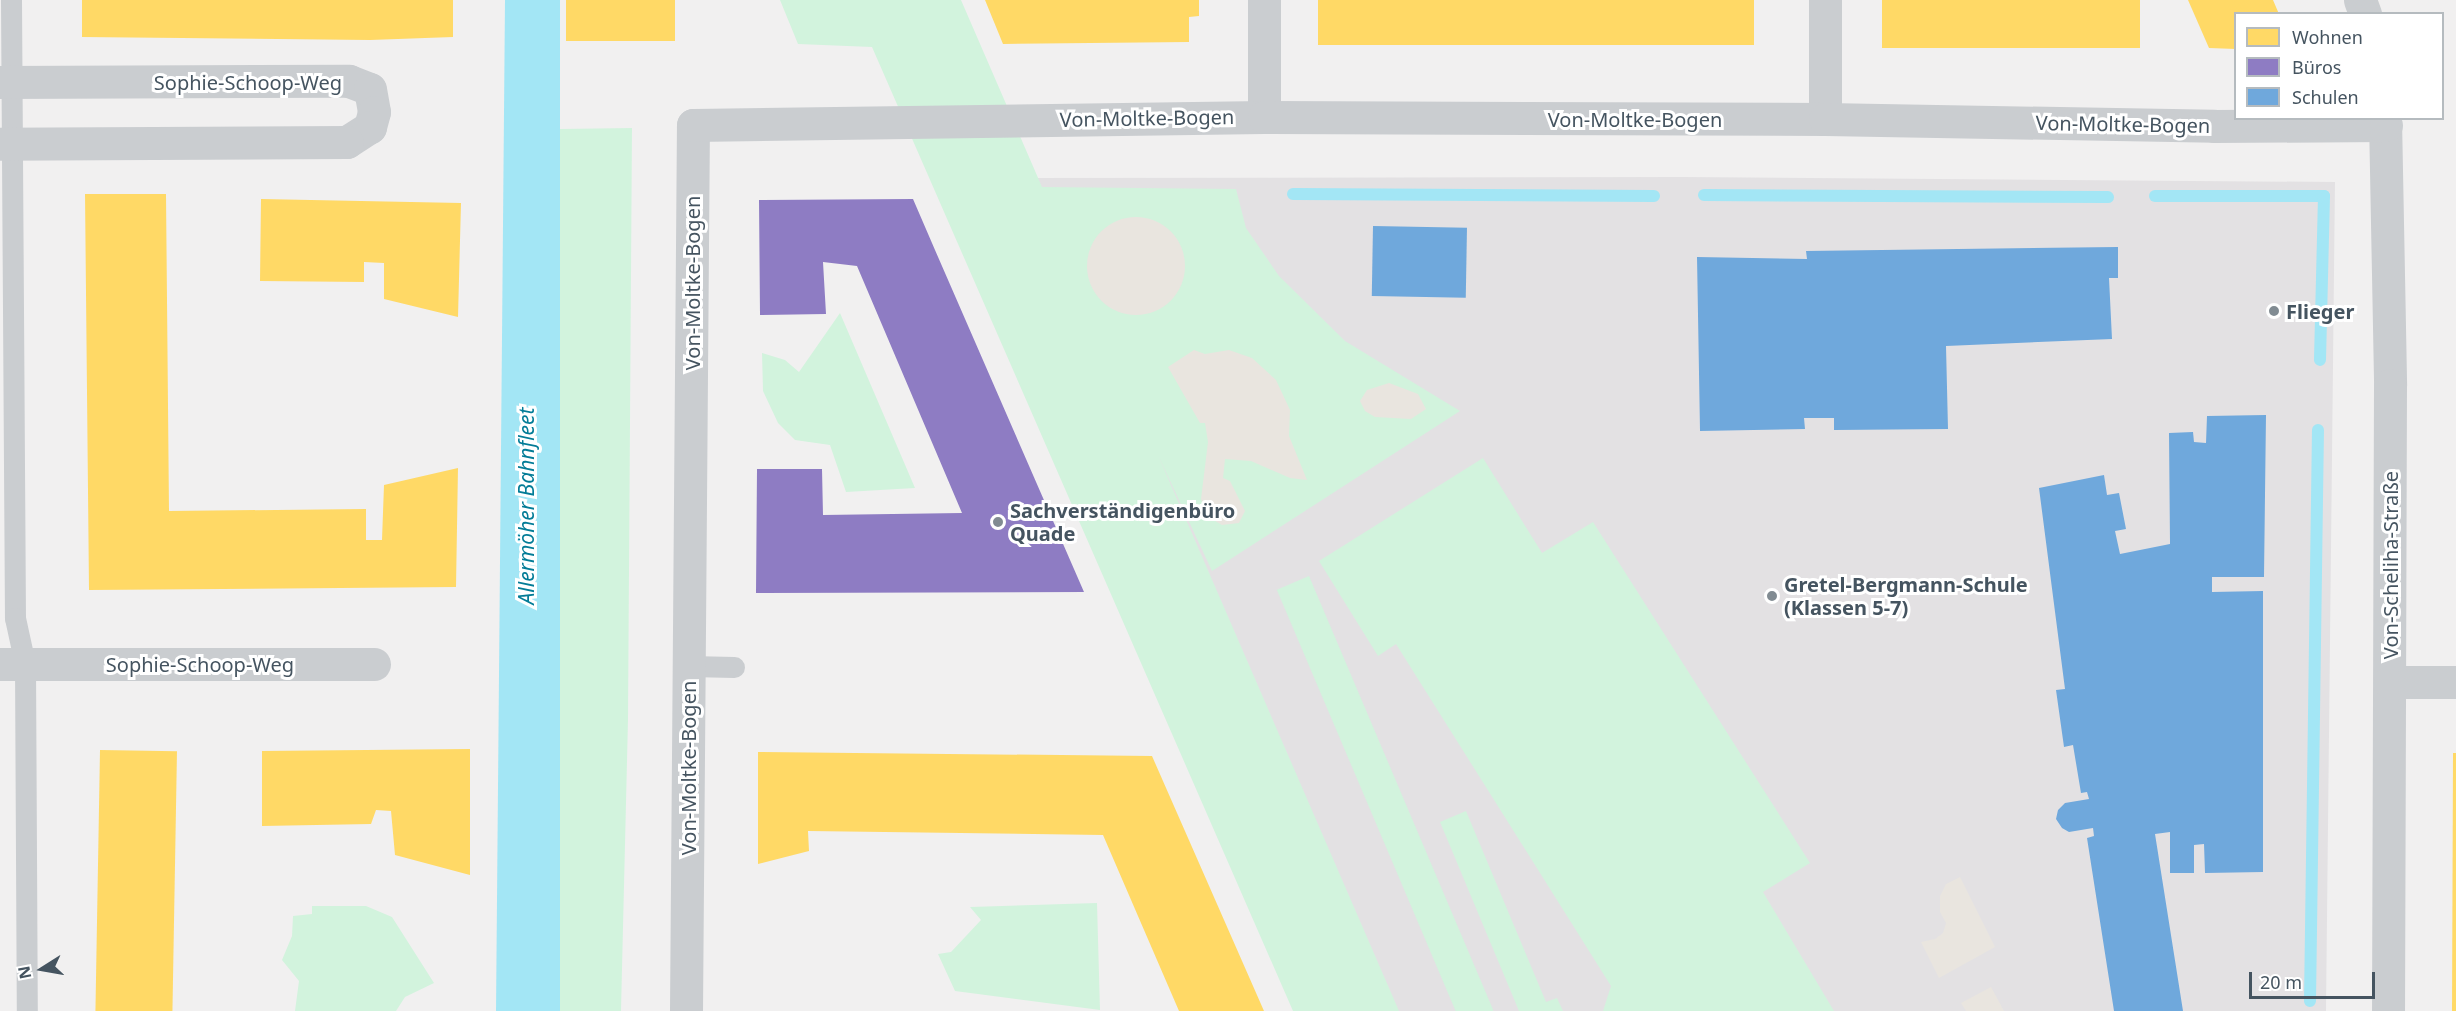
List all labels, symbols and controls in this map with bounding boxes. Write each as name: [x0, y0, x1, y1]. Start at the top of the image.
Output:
legend: [2234, 12, 2444, 120]
text: Wohnen: [2292, 25, 2363, 49]
text: Büros: [2292, 55, 2341, 79]
street label: Sophie-Schoop-Weg: [154, 70, 342, 94]
text: Schulen: [2292, 85, 2359, 109]
street label: Von-Moltke-Bogen: [1060, 104, 1234, 132]
street label: Von-Moltke-Bogen: [1548, 107, 1722, 131]
street label: Von-Moltke-Bogen: [2036, 110, 2210, 138]
street label: Von-Moltke-Bogen: [680, 196, 704, 370]
place label: Flieger: [2286, 299, 2354, 323]
marker: Flieger: [2267, 304, 2281, 318]
water label: Allermöher Bahnfleet: [513, 407, 539, 605]
street label: Von-Scheliha-Straße: [2378, 471, 2402, 659]
place label: Sachverständigenbüro Quade: [1010, 498, 1235, 545]
marker: Sachverständigenbüro Quade: [991, 515, 1005, 529]
place label: Gretel-Bergmann-Schule (Klassen 5-7): [1784, 572, 2028, 619]
marker: Gretel-Bergmann-Schule (Klassen 5-7): [1765, 589, 1779, 603]
street label: Sophie-Schoop-Weg: [106, 652, 294, 676]
street label: Von-Moltke-Bogen: [676, 681, 700, 855]
north arrow: [12, 939, 72, 999]
scale bar: [2252, 960, 2378, 998]
text: N: [12, 964, 36, 981]
text: 20 m: [2260, 970, 2302, 994]

